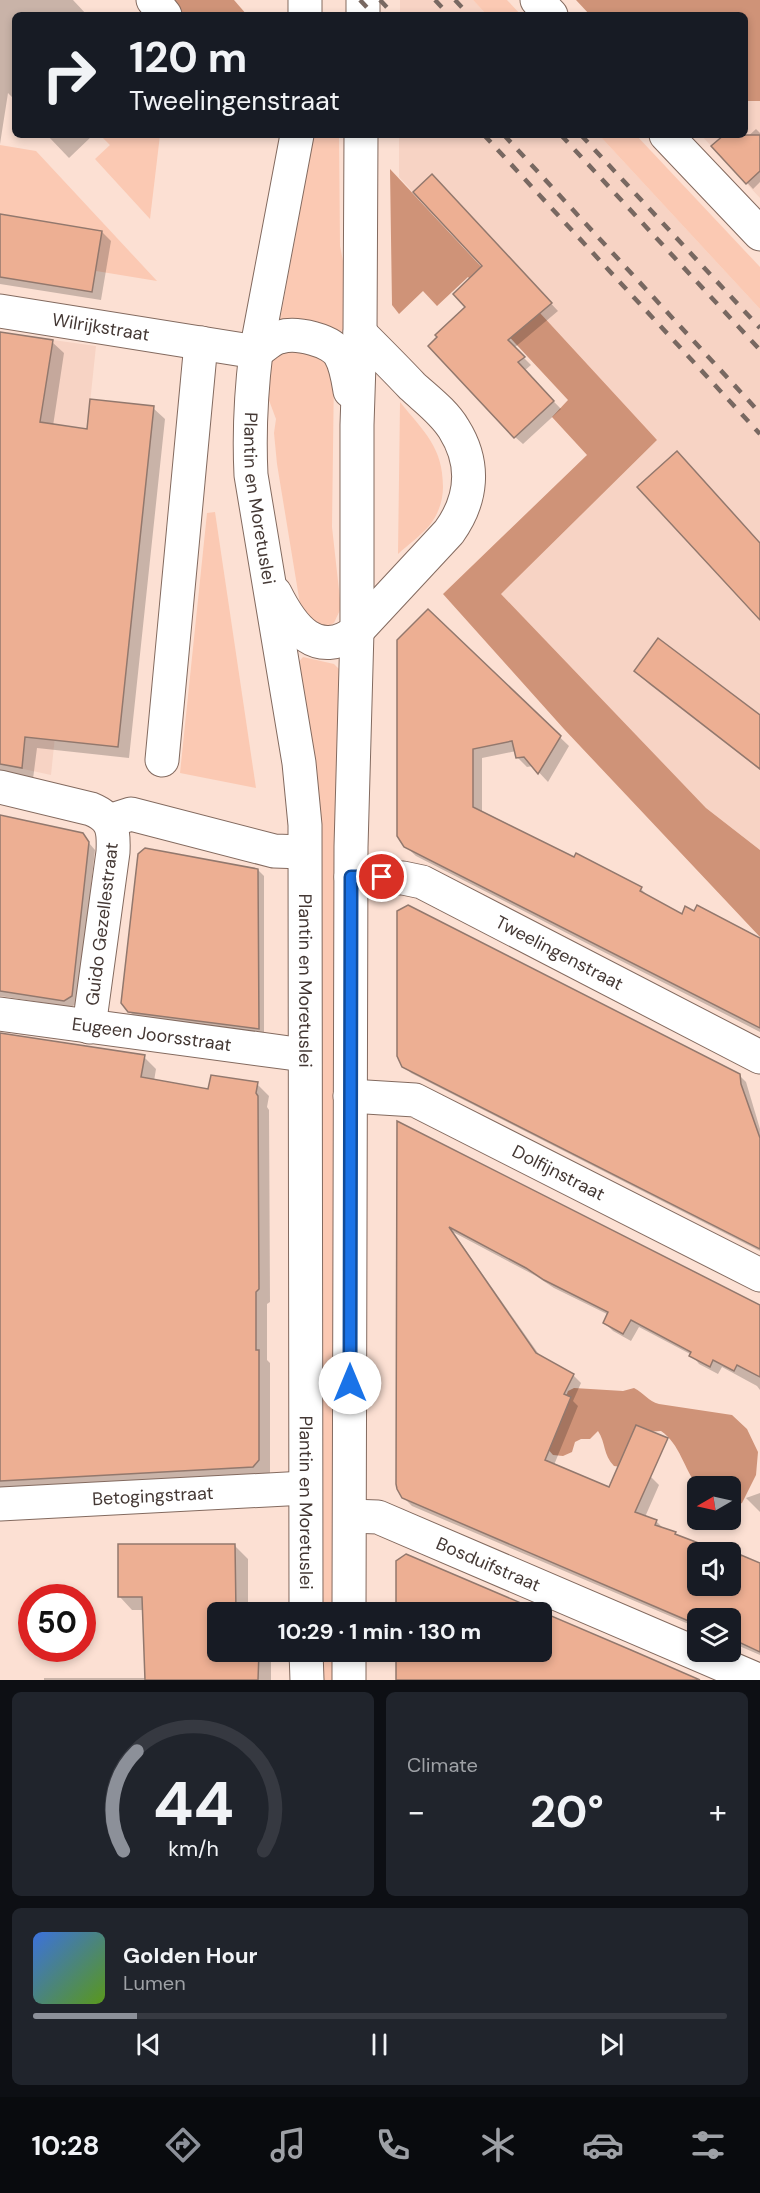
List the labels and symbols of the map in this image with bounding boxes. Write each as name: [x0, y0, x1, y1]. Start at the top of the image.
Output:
street label: Wilrijkstraat: [50, 307, 151, 347]
street label: Plantin en Moretuslei: [238, 412, 281, 586]
street label: Guido Gezellestraat: [80, 841, 124, 1007]
pin: [356, 851, 407, 902]
street label: Plantin en Moretuslei: [293, 894, 317, 1067]
street label: Tweelingenstraat: [491, 910, 627, 996]
street label: Eugeen Joorsstraat: [70, 1012, 233, 1057]
street label: Dolfijnstraat: [508, 1139, 609, 1206]
position arrow: [318, 1351, 382, 1415]
street label: Plantin en Moretuslei: [294, 1416, 318, 1589]
north arrow: [687, 1476, 741, 1530]
street label: Betogingstraat: [92, 1481, 214, 1511]
street label: Bosduifstraat: [432, 1531, 544, 1597]
speed limit sign: 50: [18, 1584, 96, 1662]

